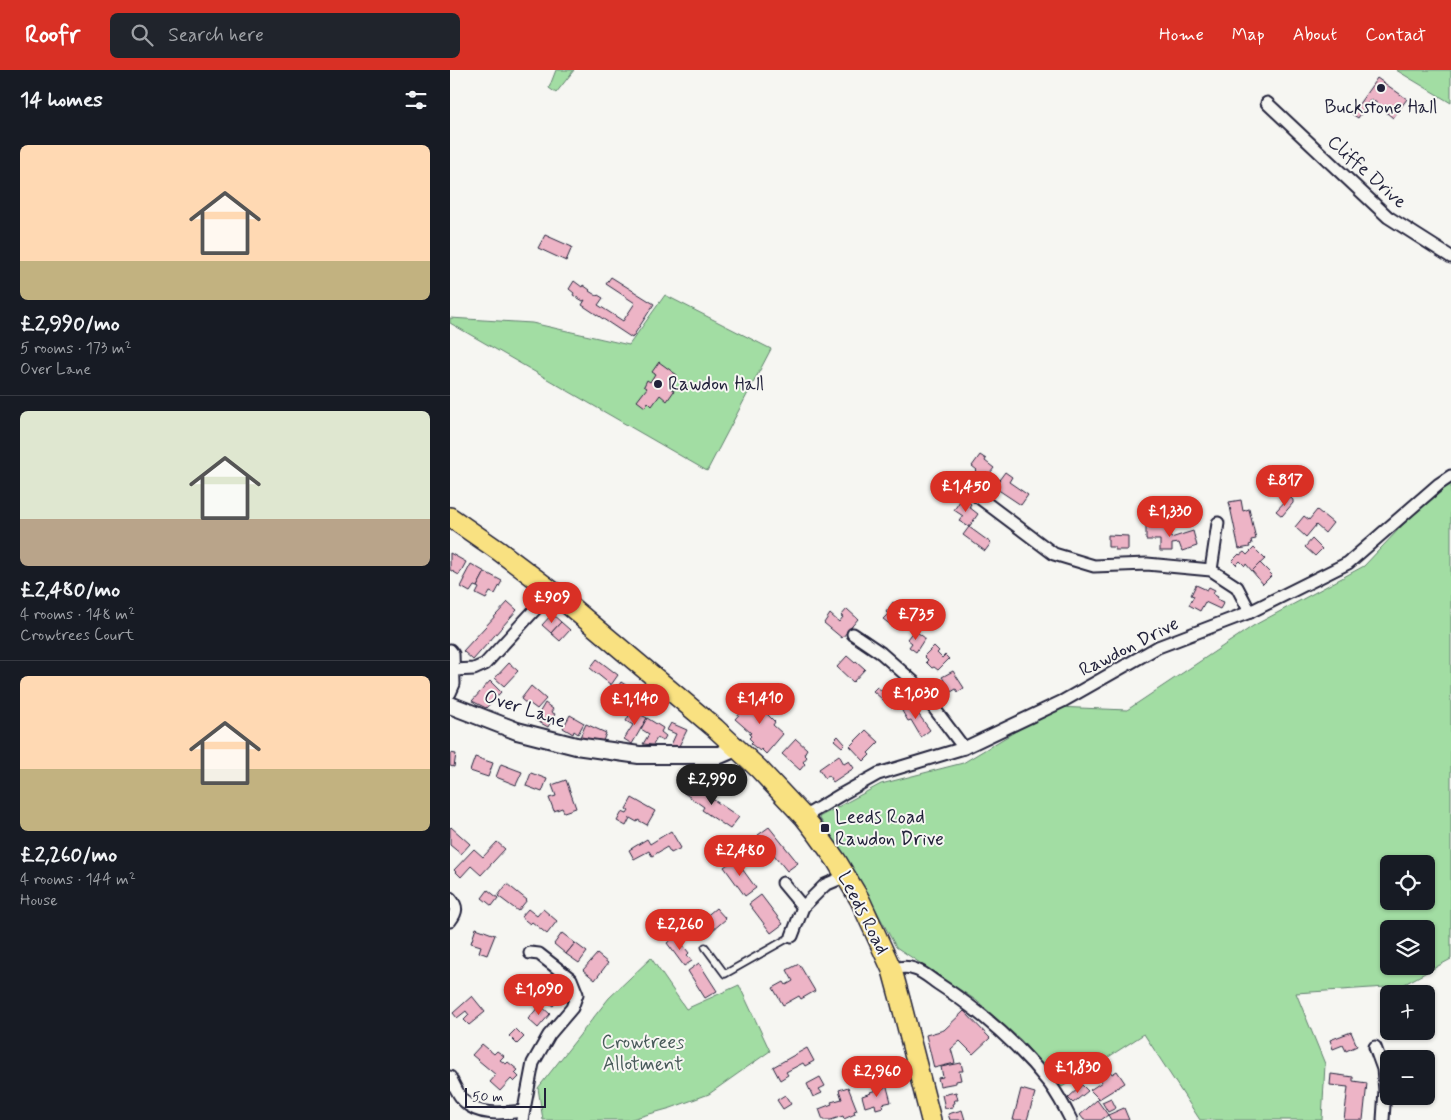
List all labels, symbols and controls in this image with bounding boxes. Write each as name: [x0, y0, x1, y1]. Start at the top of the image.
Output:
search box: [110, 13, 460, 58]
text: Roofr: [25, 20, 80, 51]
icon: search: [128, 21, 156, 49]
text: Search here: [168, 23, 264, 48]
text: Home: [1159, 23, 1204, 47]
text: Map: [1232, 23, 1265, 47]
text: About: [1293, 23, 1337, 47]
text: Contact: [1365, 23, 1426, 47]
marker: Buckstone Hall: [1375, 82, 1387, 94]
text: 14 homes: [20, 86, 103, 114]
icon: filters: [402, 86, 430, 114]
place label: Buckstone Hall: [1325, 95, 1437, 120]
street label: Cliffe Drive: [1322, 130, 1412, 214]
icon: home: [180, 178, 270, 268]
text: £2,990/mo: [20, 310, 120, 338]
text: 5 rooms · 173 m²: [20, 338, 132, 359]
text: Over Lane: [20, 359, 91, 380]
place label: Rawdon Hall: [668, 372, 764, 397]
marker: Rawdon Hall: [652, 378, 664, 390]
icon: home: [180, 443, 270, 533]
pin: £817: [1255, 464, 1315, 507]
pin: £1,450: [925, 470, 1007, 513]
text: £817: [1267, 470, 1303, 491]
text: £1,450: [941, 476, 991, 497]
pin: £1,330: [1129, 496, 1211, 538]
text: £1,330: [1148, 501, 1192, 522]
text: £2,480/mo: [20, 576, 120, 604]
pin: £909: [522, 582, 582, 624]
text: £909: [534, 587, 570, 608]
pin: £735: [886, 598, 946, 641]
text: 4 rooms · 148 m²: [20, 604, 135, 625]
text: £735: [898, 604, 934, 625]
street label: Rawdon Drive: [1075, 611, 1183, 683]
text: Crowtrees Court: [20, 625, 134, 646]
pin: £1,030: [875, 678, 957, 720]
pin: £1,410: [719, 682, 801, 725]
text: £1,030: [893, 683, 939, 704]
street label: Over Lane: [481, 684, 569, 734]
pin: £1,140: [594, 684, 676, 726]
text: £1,410: [737, 688, 783, 709]
text: £1,140: [611, 689, 659, 710]
icon: home: [180, 708, 270, 798]
pin: £2,990: [671, 764, 753, 806]
text: £2,990: [687, 769, 737, 790]
place label: Leeds Road Rawdon Drive: [835, 805, 944, 852]
marker: Leeds Road Rawdon Drive: [819, 822, 831, 834]
pin: £2,480: [699, 834, 781, 877]
text: £2,480: [715, 840, 765, 861]
text: £2,260/mo: [20, 841, 117, 869]
map controls: [1380, 855, 1435, 1105]
button: locate: [1380, 855, 1435, 910]
street label: Leeds Road: [831, 867, 895, 959]
text: 4 rooms · 144 m²: [20, 869, 136, 890]
text: House: [20, 890, 58, 911]
pin: £2,260: [639, 908, 721, 951]
text: £2,260: [656, 914, 704, 935]
button: layers: [1380, 920, 1435, 975]
pin: £1,090: [498, 974, 580, 1016]
text: £1,090: [515, 979, 563, 1000]
button: +: [1380, 985, 1435, 1040]
park label: Crowtrees Allotment: [602, 1030, 685, 1077]
button: −: [1380, 1050, 1435, 1105]
pin: £1,830: [1037, 1052, 1119, 1094]
pin: £2,960: [836, 1056, 918, 1098]
text: £1,830: [1055, 1057, 1101, 1078]
text: £2,960: [853, 1061, 901, 1082]
scale bar: [465, 1085, 546, 1108]
text: 50 m: [472, 1088, 503, 1106]

